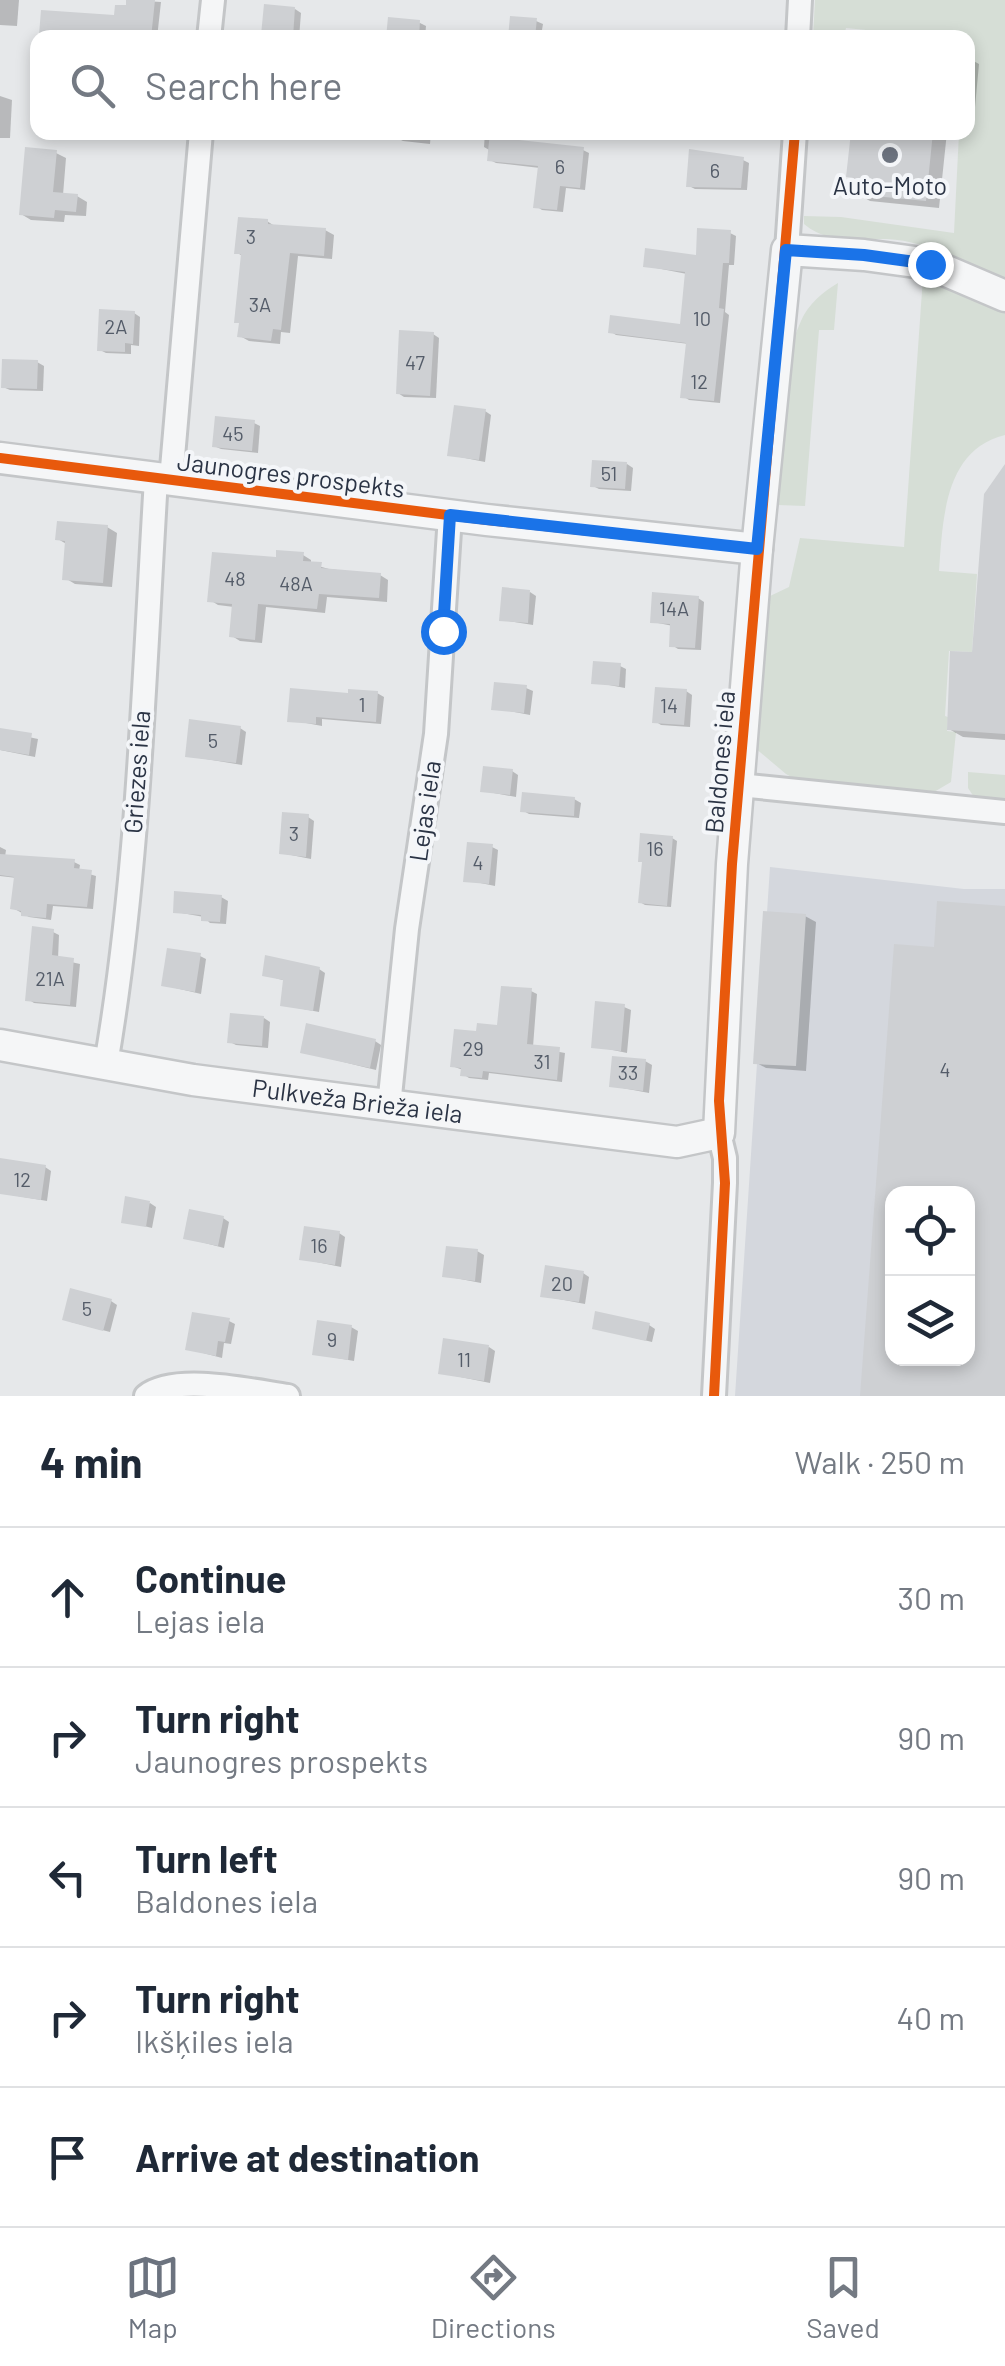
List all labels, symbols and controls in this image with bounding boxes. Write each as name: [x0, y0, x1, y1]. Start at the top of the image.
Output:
search box: [30, 30, 975, 140]
icon: search: [65, 58, 120, 113]
text: Search here: [145, 62, 343, 108]
marker: Auto-Moto: [879, 144, 901, 166]
house number: 6: [555, 154, 565, 178]
house number: 6: [710, 158, 720, 182]
place label: Auto-Moto: [833, 170, 947, 200]
house number: 3: [246, 224, 256, 248]
route end: [908, 242, 954, 288]
house number: 3A: [249, 292, 271, 316]
house number: 10: [693, 306, 711, 330]
house number: 2A: [105, 314, 127, 338]
house number: 47: [405, 350, 425, 374]
house number: 12: [690, 369, 708, 393]
house number: 45: [222, 421, 244, 445]
street label: Jaunogres prospekts: [176, 445, 407, 503]
house number: 51: [601, 461, 617, 485]
house number: 48: [224, 566, 246, 590]
house number: 48A: [279, 571, 313, 595]
house number: 14A: [659, 596, 689, 620]
route start: [421, 609, 467, 655]
street label: Baldones iela: [698, 689, 740, 834]
house number: 1: [359, 692, 366, 716]
house number: 14: [660, 693, 678, 717]
street label: Griezes iela: [117, 709, 155, 835]
house number: 5: [208, 728, 218, 752]
street label: Lejas iela: [402, 758, 446, 863]
house number: 3: [289, 821, 299, 845]
house number: 16: [646, 836, 664, 860]
house number: 4: [472, 850, 484, 874]
house number: 21A: [35, 966, 65, 990]
house number: 29: [462, 1036, 484, 1060]
house number: 31: [533, 1049, 551, 1073]
house number: 4: [939, 1057, 951, 1081]
house number: 33: [618, 1060, 638, 1084]
street label: Pulkveža Brieža iela: [251, 1072, 465, 1128]
house number: 12: [13, 1167, 31, 1191]
map controls: [885, 1186, 975, 1366]
button: locate: [885, 1186, 975, 1276]
house number: 16: [310, 1233, 328, 1257]
house number: 20: [551, 1271, 573, 1295]
button: layers: [885, 1276, 975, 1366]
house number: 5: [82, 1296, 92, 1320]
house number: 9: [327, 1327, 337, 1351]
house number: 11: [457, 1347, 471, 1371]
text: 4 min: [40, 1436, 143, 1486]
text: Walk · 250 m: [795, 1442, 965, 1480]
text: Continue: [135, 1555, 286, 1601]
icon: ahead: [40, 1570, 95, 1625]
text: 30 m: [898, 1578, 965, 1616]
text: Lejas iela: [135, 1601, 265, 1639]
text: Turn right: [135, 1695, 300, 1741]
icon: right: [40, 1710, 95, 1765]
text: 90 m: [897, 1718, 965, 1756]
text: Jaunogres prospekts: [135, 1741, 428, 1779]
text: Turn left: [135, 1835, 278, 1881]
icon: left: [40, 1850, 95, 1905]
text: 90 m: [897, 1858, 965, 1896]
text: Baldones iela: [135, 1881, 318, 1919]
text: Turn right: [135, 1975, 300, 2021]
icon: right: [40, 1990, 95, 2045]
text: 40 m: [896, 1998, 965, 2036]
text: Ikšķiles iela: [135, 2021, 294, 2059]
icon: arrive: [40, 2130, 95, 2185]
text: Arrive at destination: [135, 2134, 480, 2180]
tab: Map: [125, 2250, 180, 2344]
tab: Directions: [431, 2250, 556, 2344]
tab: Saved: [806, 2250, 880, 2344]

